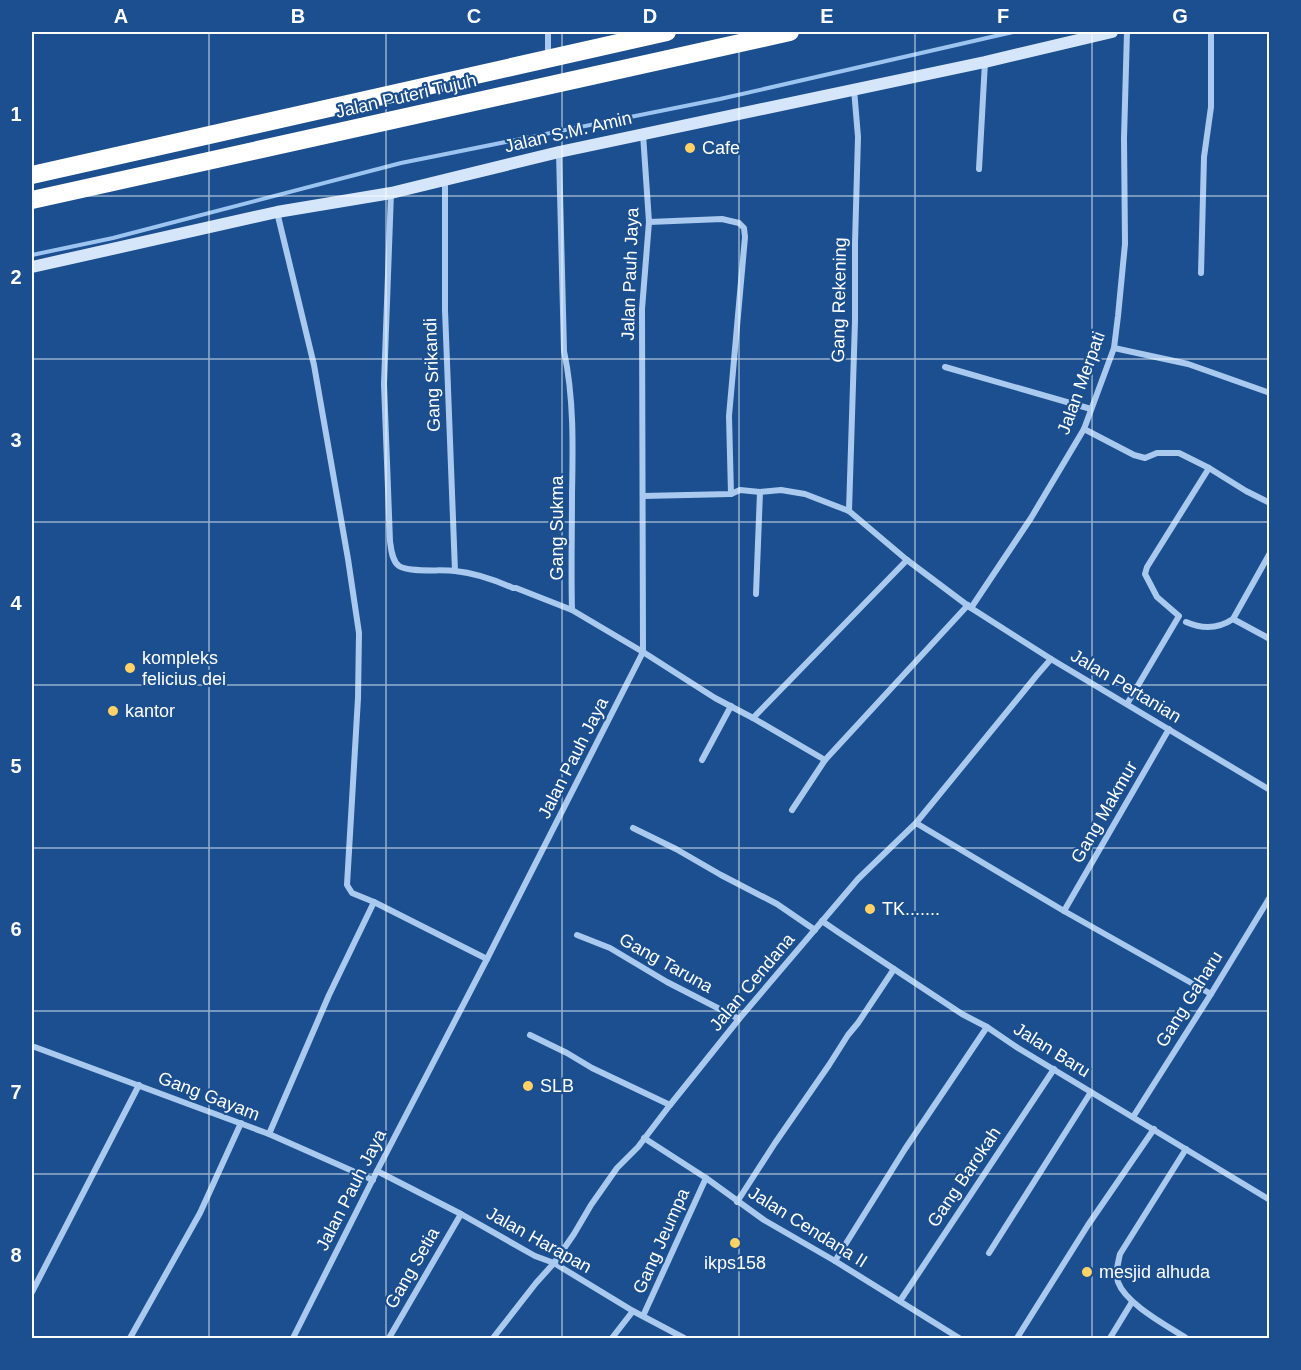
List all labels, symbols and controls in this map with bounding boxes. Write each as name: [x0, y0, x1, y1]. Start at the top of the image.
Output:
text: A: [114, 5, 128, 27]
text: B: [291, 5, 305, 27]
text: C: [467, 5, 481, 27]
text: D: [643, 5, 657, 27]
text: E: [820, 5, 834, 27]
text: F: [997, 5, 1009, 27]
text: G: [1172, 5, 1188, 27]
street label: Jalan Puteri Tujuh: [334, 70, 478, 122]
text: 1: [10, 103, 22, 125]
street label: Jalan S.M. Amin: [502, 108, 634, 156]
place label: Cafe: [702, 138, 740, 158]
marker: Cafe: [683, 141, 697, 155]
street label: Jalan Pauh Jaya: [618, 206, 642, 341]
street label: Gang Rekening: [828, 237, 850, 363]
text: 2: [10, 266, 22, 288]
street label: Gang Srikandi: [420, 318, 444, 432]
street label: Jalan Merpati: [1053, 329, 1109, 437]
text: 3: [10, 429, 22, 451]
street label: Gang Sukma: [547, 474, 567, 581]
text: 4: [10, 592, 22, 614]
street label: Jalan Pertanian: [1067, 645, 1185, 727]
place label: kompleks felicius dei: [142, 648, 226, 689]
marker: kompleks felicius dei: [123, 661, 137, 675]
street label: Jalan Pauh Jaya: [534, 693, 613, 822]
place label: kantor: [125, 701, 175, 721]
marker: kantor: [106, 704, 120, 718]
text: 5: [10, 755, 22, 777]
street label: Gang Makmur: [1067, 758, 1141, 866]
place label: TK.......: [882, 899, 940, 919]
marker: TK.......: [863, 902, 877, 916]
text: 6: [10, 918, 22, 940]
street label: Jalan Cendana: [705, 928, 799, 1035]
street label: Gang Taruna: [616, 929, 717, 997]
street label: Gang Gaharu: [1152, 947, 1226, 1051]
street label: Jalan Baru: [1010, 1019, 1094, 1081]
street label: Gang Gayam: [155, 1067, 263, 1125]
place label: SLB: [540, 1076, 574, 1096]
marker: SLB: [521, 1079, 535, 1093]
text: 7: [10, 1081, 22, 1103]
street label: Gang Barokah: [923, 1123, 1005, 1231]
street label: Jalan Pauh Jaya: [312, 1125, 391, 1254]
street label: Jalan Cendana II: [745, 1182, 871, 1272]
street label: Gang Jeumpa: [629, 1184, 694, 1297]
street label: Jalan Harapan: [483, 1203, 595, 1277]
street label: Gang Setia: [381, 1223, 444, 1312]
marker: ikps158: [728, 1236, 742, 1250]
text: 8: [10, 1244, 22, 1266]
place label: ikps158: [704, 1253, 766, 1273]
place label: mesjid alhuda: [1099, 1262, 1211, 1282]
marker: mesjid alhuda: [1080, 1265, 1094, 1279]

